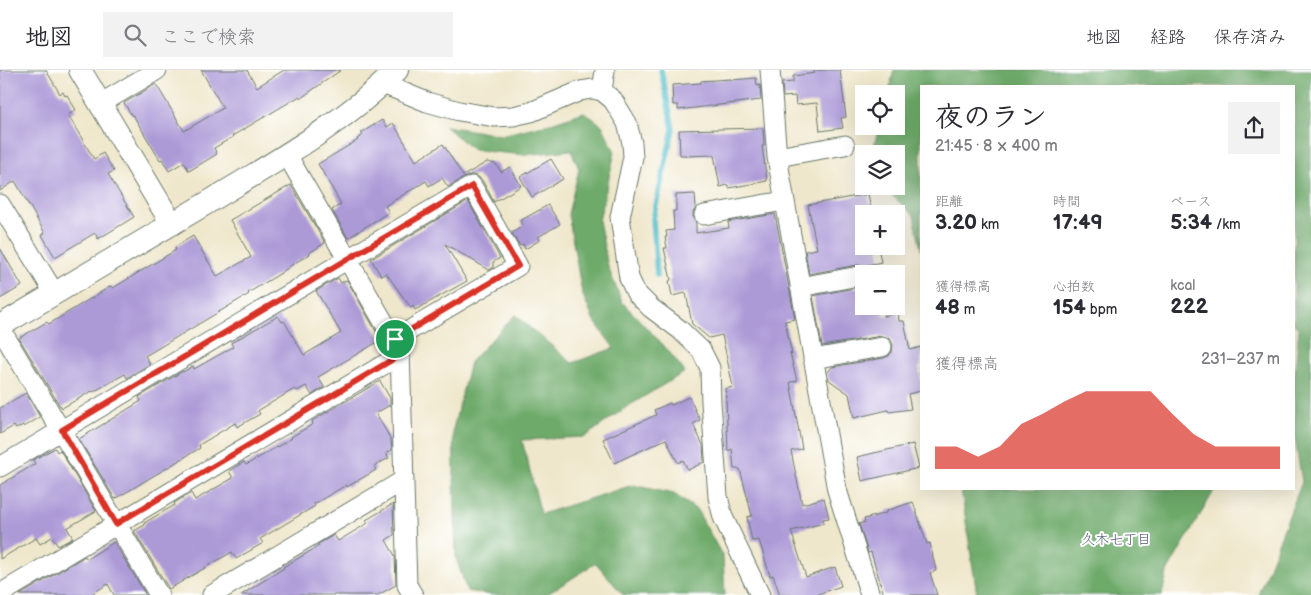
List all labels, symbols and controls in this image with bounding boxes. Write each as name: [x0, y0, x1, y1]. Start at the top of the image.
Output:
search box: [103, 12, 453, 57]
icon: search: [121, 21, 149, 49]
text: 地図: [25, 23, 73, 52]
text: ここで検索: [161, 26, 256, 49]
text: 地図: [1086, 27, 1122, 48]
text: 経路: [1150, 27, 1186, 48]
text: 保存済み: [1214, 27, 1286, 48]
map controls: [855, 85, 905, 315]
button: locate: [855, 85, 905, 135]
text: 夜のラン: [935, 101, 1047, 134]
button: share: [1228, 102, 1280, 154]
text: 21:45 · 8 × 400 m: [935, 137, 1058, 156]
button: layers: [855, 145, 905, 195]
text: 距離: [935, 193, 963, 210]
text: 時間: [1053, 193, 1081, 210]
text: ペース: [1170, 193, 1212, 210]
button: +: [855, 205, 905, 255]
text: 3.20: [935, 210, 977, 235]
text: 17:49: [1053, 210, 1103, 235]
text: 5:34: [1170, 210, 1212, 235]
text: km: [977, 216, 999, 233]
text: /km: [1212, 216, 1241, 233]
button: −: [855, 265, 905, 315]
text: kcal: [1170, 277, 1195, 294]
text: 獲得標高: [935, 278, 991, 295]
text: 心拍数: [1053, 278, 1095, 295]
text: 222: [1170, 294, 1208, 319]
text: 48: [935, 295, 960, 320]
text: 154: [1053, 295, 1086, 320]
text: m: [960, 301, 975, 318]
text: bpm: [1086, 301, 1117, 318]
pin: [374, 318, 416, 360]
icon: arrive: [381, 325, 409, 353]
text: 231–237 m: [1201, 350, 1280, 369]
text: 獲得標高: [935, 355, 999, 374]
district label: 久木七丁目: [1081, 531, 1151, 548]

